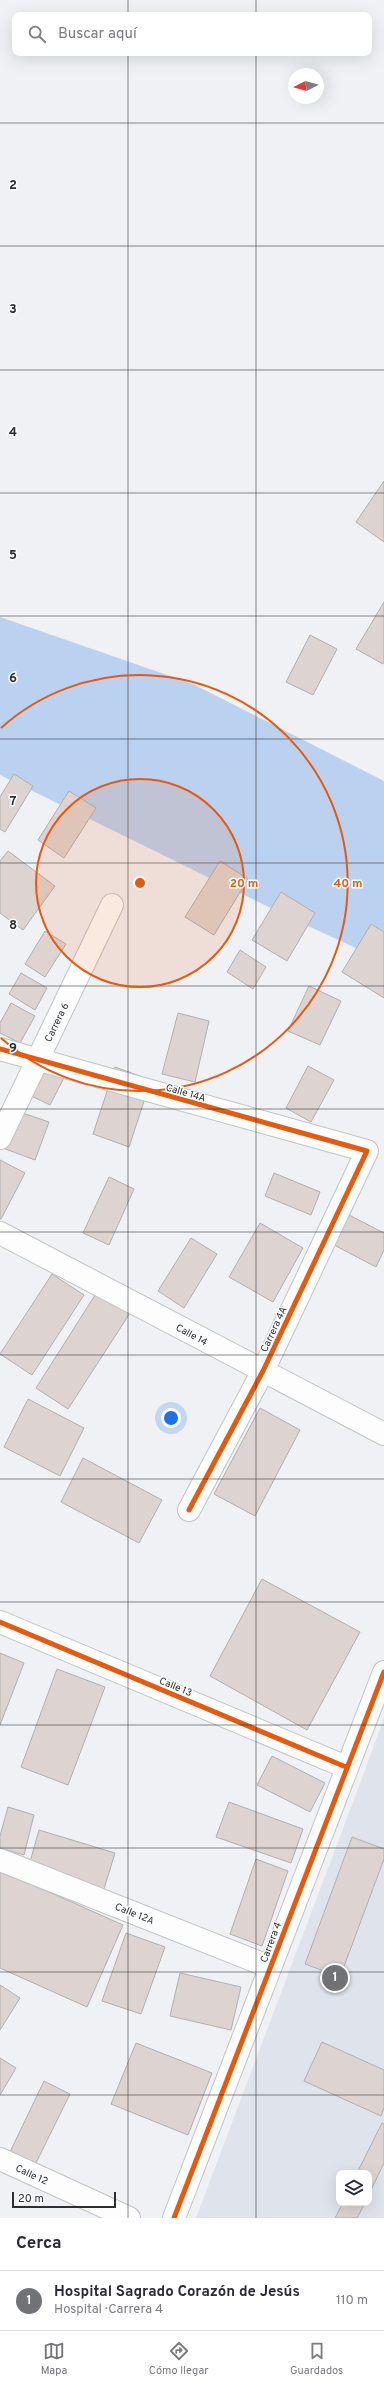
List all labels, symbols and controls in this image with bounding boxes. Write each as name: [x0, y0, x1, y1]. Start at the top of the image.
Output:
search box: [12, 12, 372, 56]
icon: search: [26, 23, 48, 45]
text: Buscar aquí: [58, 25, 137, 44]
north arrow: [288, 68, 324, 104]
text: 2: [9, 178, 17, 194]
text: 3: [9, 302, 17, 318]
text: 4: [9, 425, 17, 441]
text: 5: [9, 548, 17, 564]
text: 6: [9, 671, 17, 687]
text: 7: [10, 794, 17, 810]
centre of rings: [133, 876, 147, 890]
text: 20 m: [230, 876, 258, 892]
text: 40 m: [333, 876, 363, 892]
text: 8: [9, 918, 17, 934]
street label: Carrera 6: [42, 1001, 72, 1044]
text: 9: [9, 1041, 17, 1057]
street label: Calle 14A: [164, 1082, 207, 1105]
street label: Carrera 4A: [258, 1305, 291, 1355]
street label: Calle 14: [173, 1321, 210, 1349]
your location: [161, 1408, 181, 1428]
street label: Calle 13: [157, 1675, 194, 1700]
street label: Calle 12A: [113, 1901, 156, 1928]
street label: Carrera 4: [258, 1920, 285, 1965]
pin: 1: [322, 1963, 348, 1993]
street label: Calle 12: [13, 2162, 50, 2189]
map controls: [336, 2170, 372, 2206]
button: layers: [336, 2170, 372, 2206]
scale bar: [12, 2190, 116, 2209]
text: 20 m: [18, 2192, 44, 2206]
text: Cerca: [16, 2233, 62, 2255]
text: Hospital Sagrado Corazón de Jesús: [54, 2283, 300, 2302]
text: 1: [26, 2293, 32, 2309]
text: 110 m: [336, 2293, 368, 2309]
text: Hospital · Carrera 4: [54, 2302, 163, 2318]
tab: Mapa: [41, 2340, 67, 2378]
tab: Cómo llegar: [149, 2340, 209, 2378]
tab: Guardados: [290, 2340, 343, 2378]

